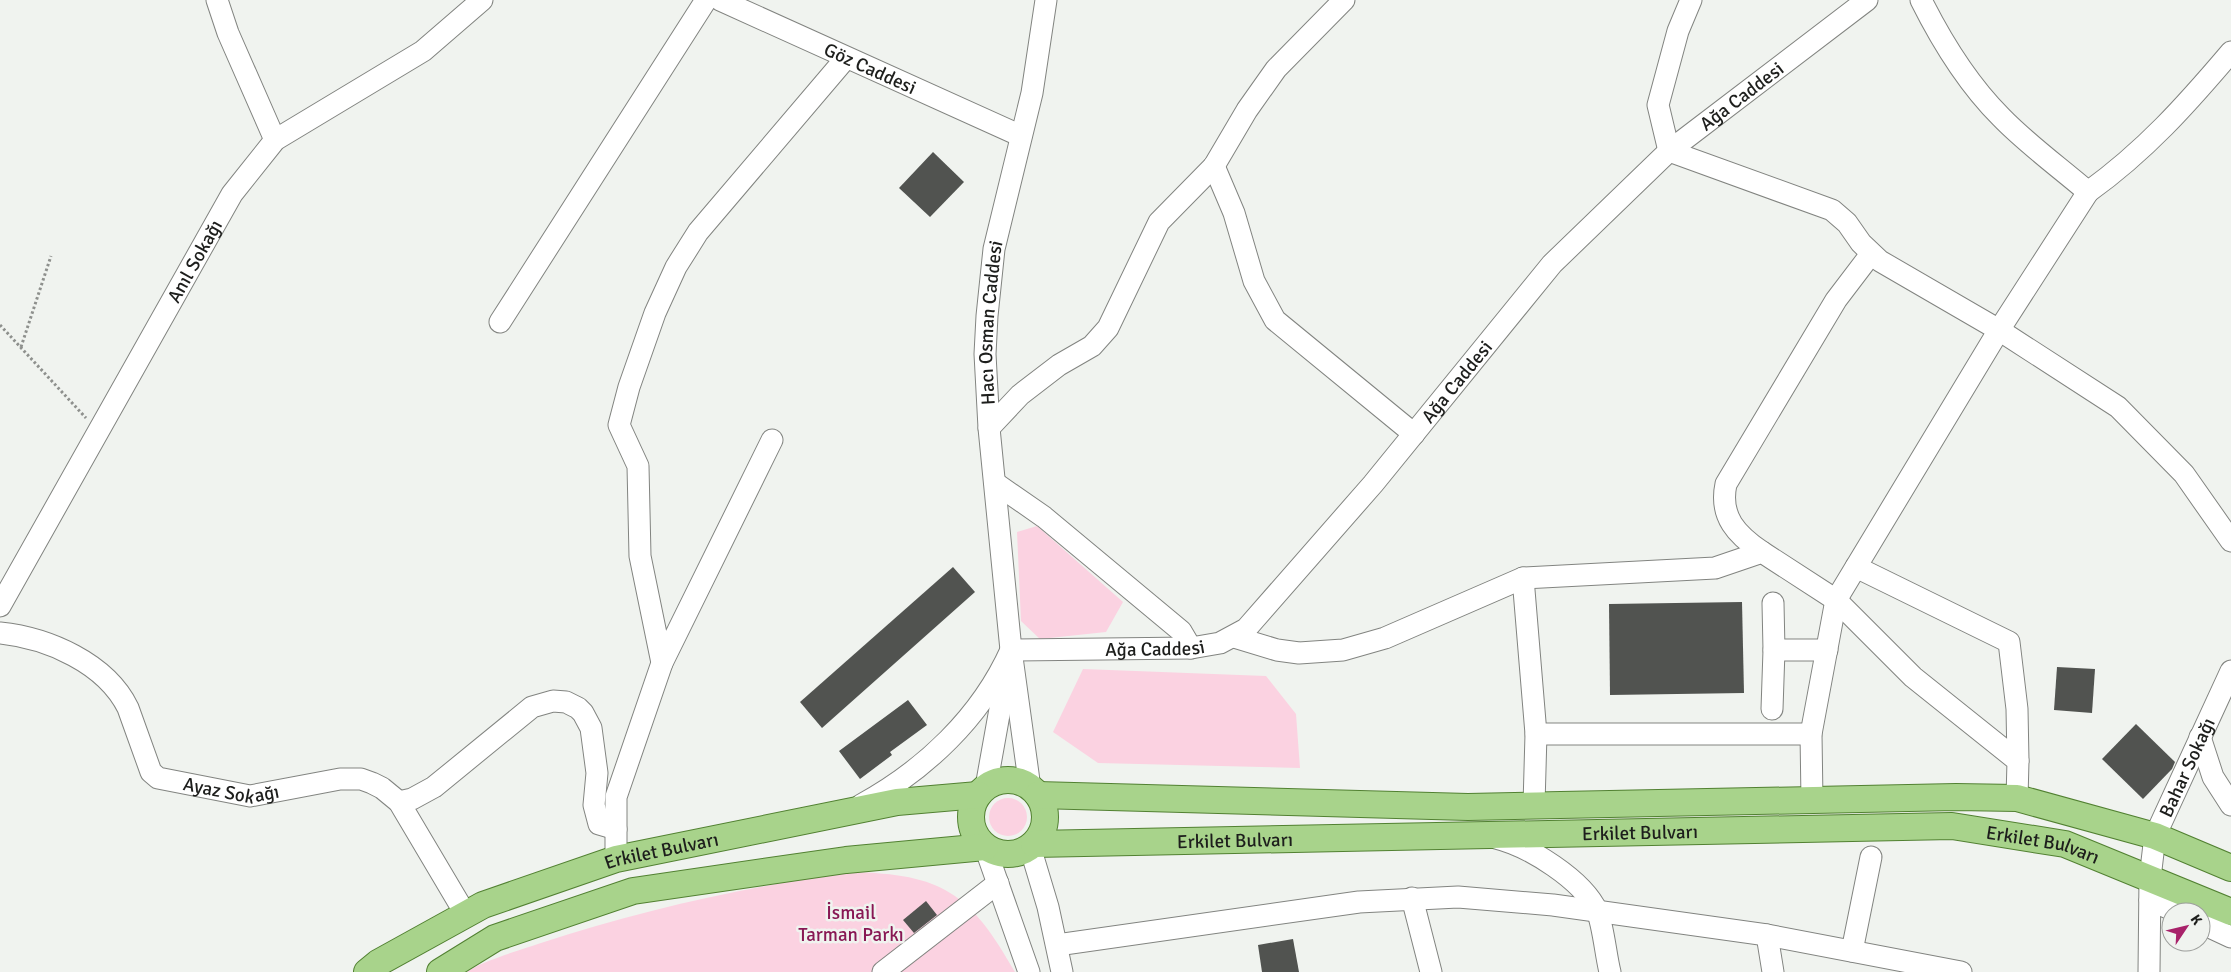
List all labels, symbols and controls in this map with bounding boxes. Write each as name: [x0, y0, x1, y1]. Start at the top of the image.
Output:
street label: Göz Caddesi: [820, 38, 920, 100]
street label: Ağa Caddesi: [1695, 57, 1789, 136]
street label: Anıl Sokağı: [162, 216, 228, 307]
street label: Hacı Osman Caddesi: [974, 238, 1009, 406]
street label: Ağa Caddesi: [1417, 336, 1498, 428]
street label: Ağa Caddesi: [1105, 635, 1207, 662]
street label: Bahar Sokağı: [2154, 714, 2221, 821]
street label: Ayaz Sokağı: [181, 772, 281, 810]
street label: Erkilet Bulvarı: [1582, 820, 1698, 846]
street label: Erkilet Bulvarı: [1984, 821, 2103, 870]
street label: Erkilet Bulvarı: [601, 828, 721, 875]
street label: Erkilet Bulvarı: [1177, 828, 1293, 854]
park label: İsmail Tarman Parkı: [798, 901, 904, 947]
north arrow: [2161, 902, 2211, 952]
text: K: [2187, 911, 2206, 929]

